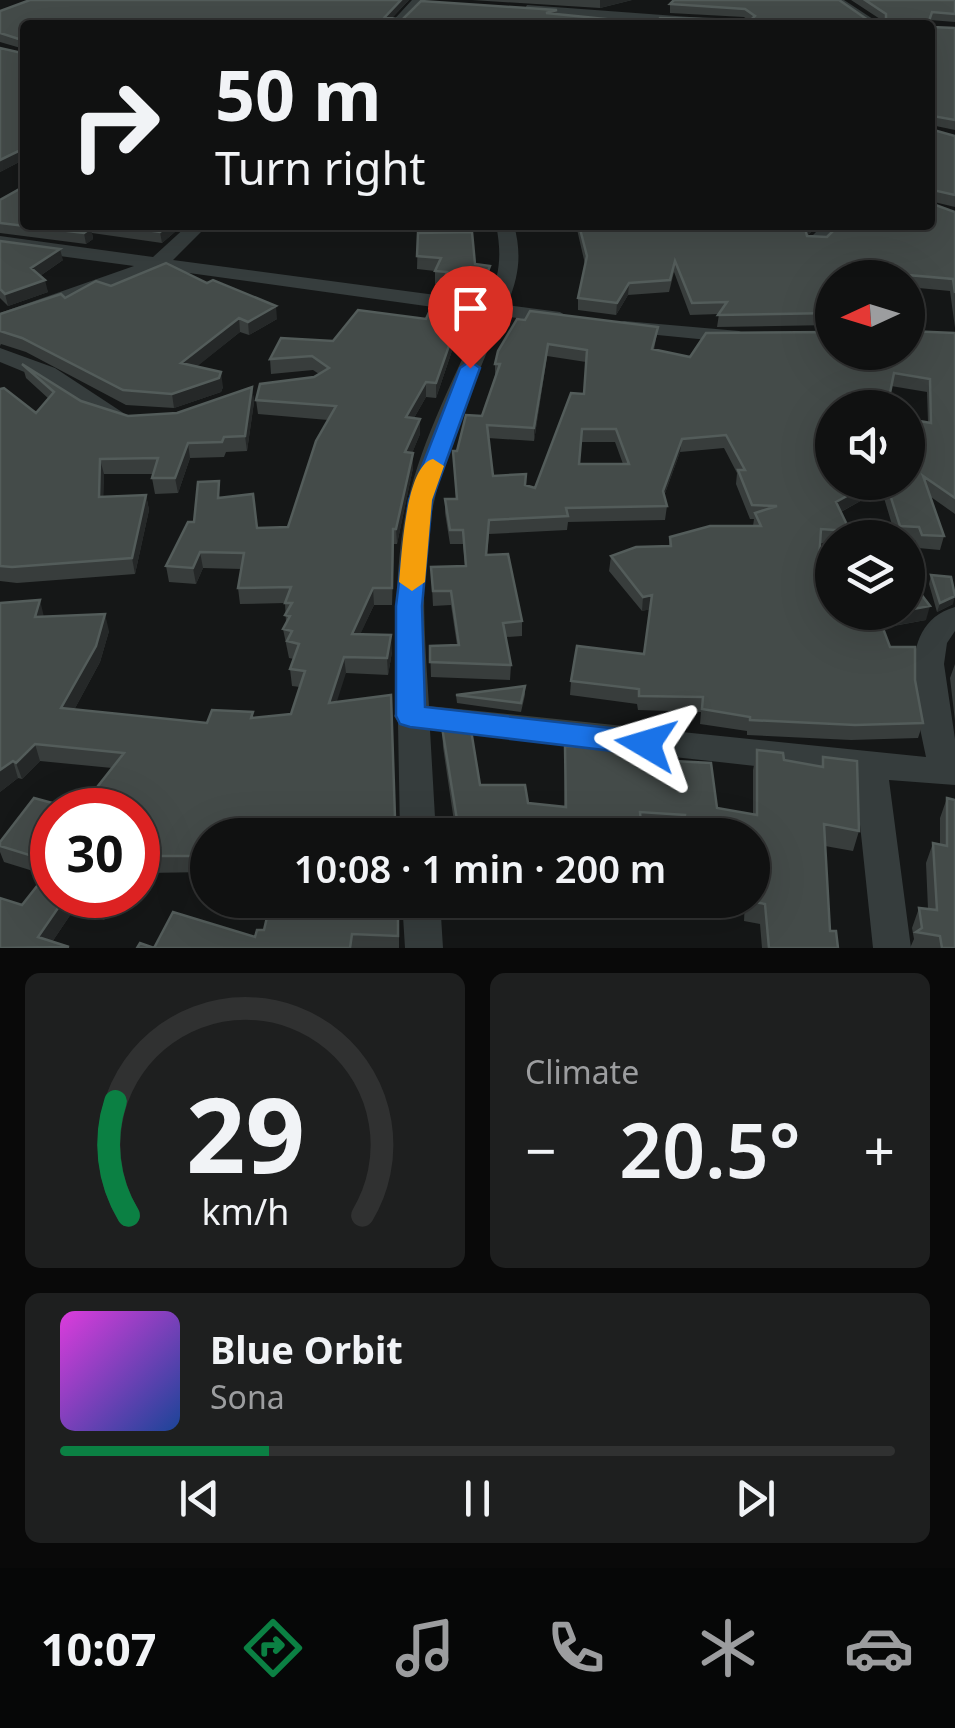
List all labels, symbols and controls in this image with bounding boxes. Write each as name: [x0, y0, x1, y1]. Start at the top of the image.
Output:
text: 50 m: [215, 46, 382, 142]
icon: right: [50, 60, 180, 190]
text: Turn right: [215, 137, 426, 198]
north arrow: [815, 260, 925, 370]
map controls: [815, 260, 925, 630]
pin: [428, 266, 513, 369]
icon: arrive: [443, 281, 498, 336]
button: sound: [815, 390, 925, 500]
button: layers: [815, 520, 925, 630]
position arrow: [594, 692, 698, 796]
speed limit sign: 30: [30, 788, 160, 918]
text: 10:08 · 1 min · 200 m: [294, 842, 666, 894]
text: Climate: [525, 1050, 639, 1093]
text: 29: [186, 1062, 304, 1203]
text: 20.5°: [619, 1098, 801, 1200]
text: −: [525, 1112, 556, 1187]
text: +: [864, 1112, 895, 1187]
text: km/h: [201, 1187, 289, 1235]
text: Blue Orbit: [210, 1323, 403, 1375]
text: Sona: [210, 1375, 285, 1418]
icon: previous: [172, 1471, 227, 1526]
icon: pause: [450, 1471, 505, 1526]
icon: next: [728, 1471, 783, 1526]
icon: directions: [238, 1613, 308, 1683]
icon: music: [390, 1613, 460, 1683]
icon: phone: [541, 1613, 611, 1683]
icon: climate: [693, 1613, 763, 1683]
icon: car: [844, 1613, 914, 1683]
text: 10:07: [41, 1618, 156, 1679]

